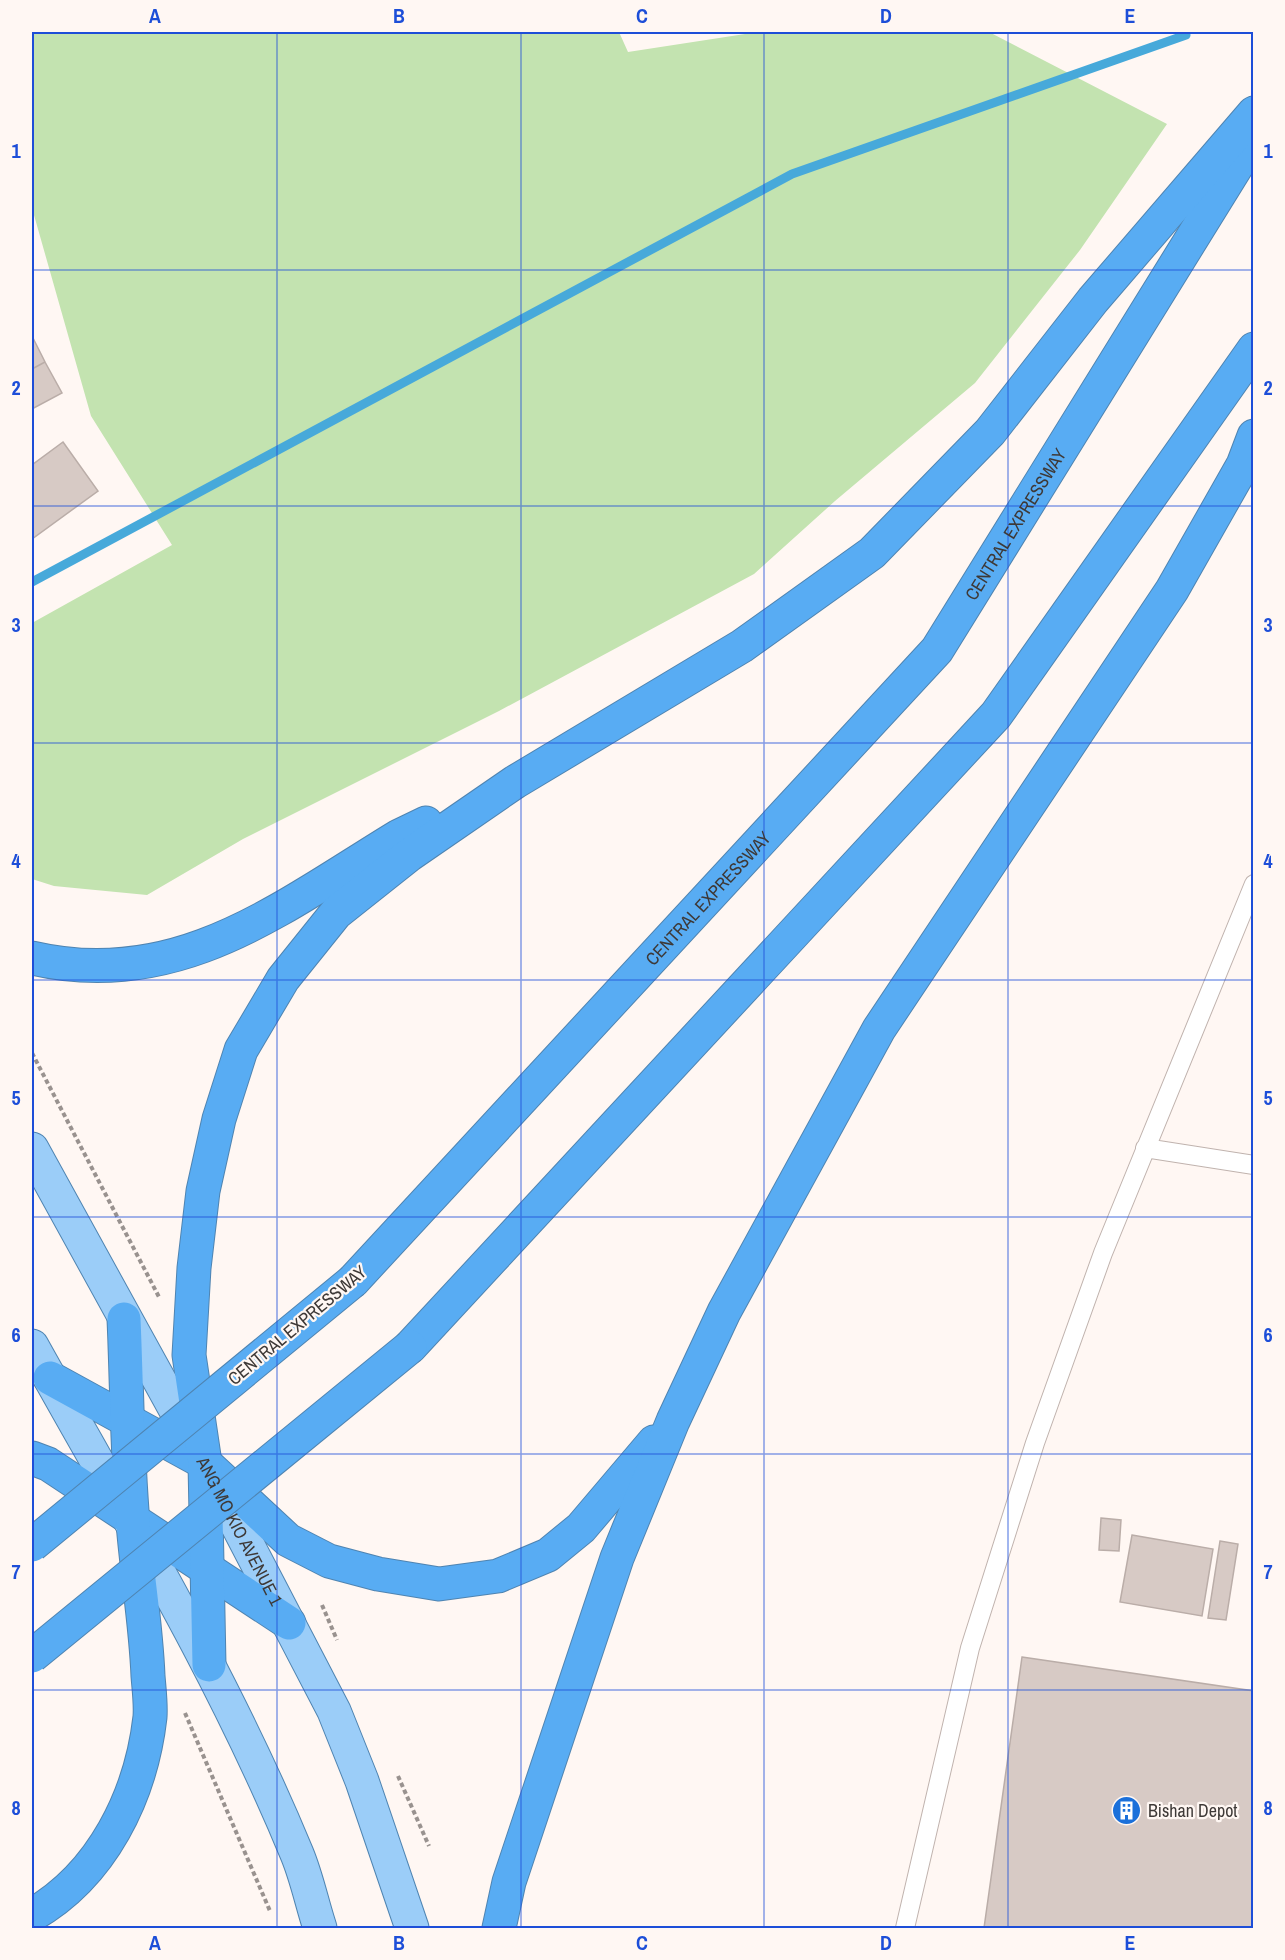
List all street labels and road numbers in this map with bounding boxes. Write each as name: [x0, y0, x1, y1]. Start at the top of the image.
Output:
street label: CENTRAL EXPRESSWAY: [959, 443, 1072, 605]
street label: CENTRAL EXPRESSWAY: [639, 825, 776, 970]
street label: CENTRAL EXPRESSWAY: [222, 1259, 372, 1391]
street label: ANG MO KIO AVENUE 1: [191, 1451, 290, 1610]

